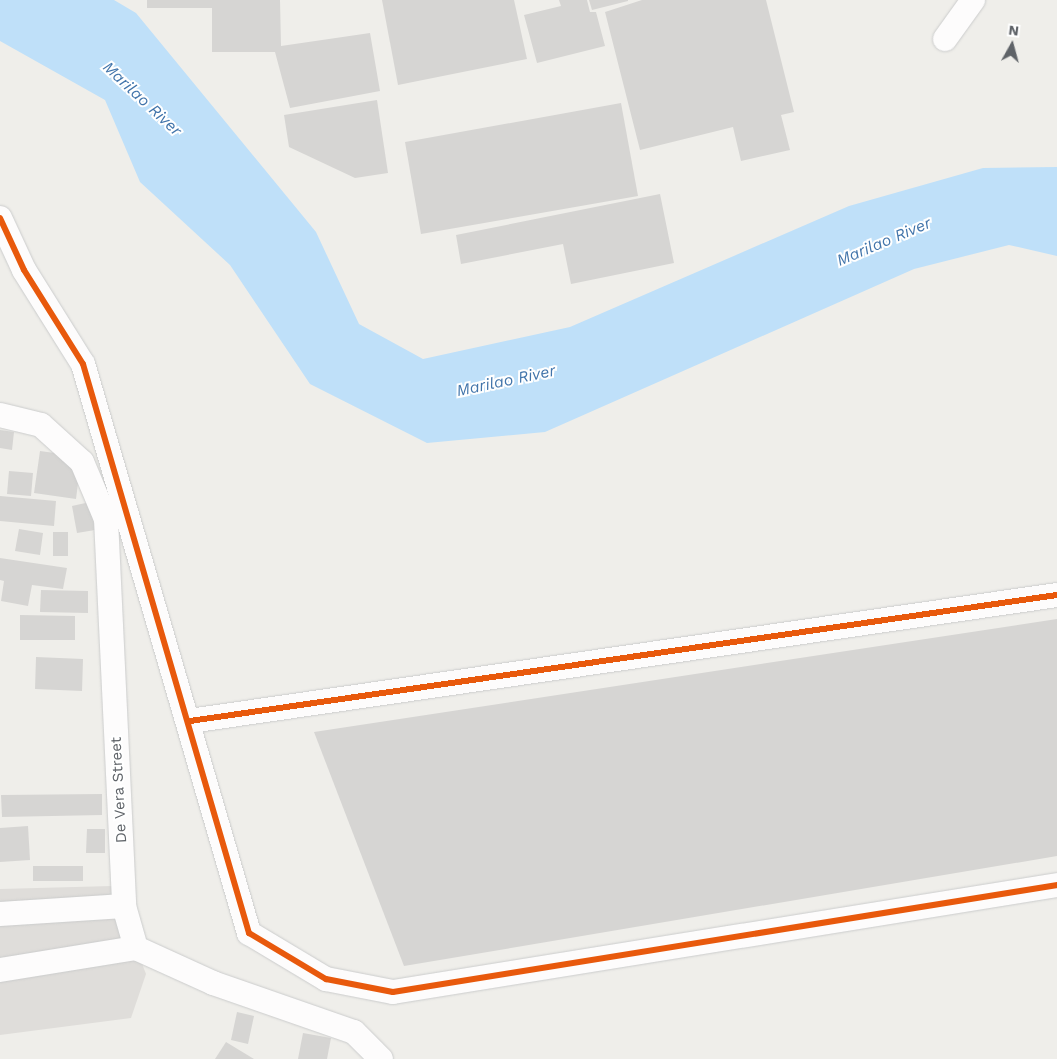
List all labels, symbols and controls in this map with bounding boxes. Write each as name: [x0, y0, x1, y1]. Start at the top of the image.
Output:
north arrow: [987, 20, 1037, 70]
text: N: [1008, 22, 1020, 39]
water label: Marilao River: [99, 58, 185, 140]
water label: Marilao River: [834, 213, 934, 271]
water label: Marilao River: [455, 361, 557, 401]
street label: De Vera Street: [107, 736, 131, 844]

